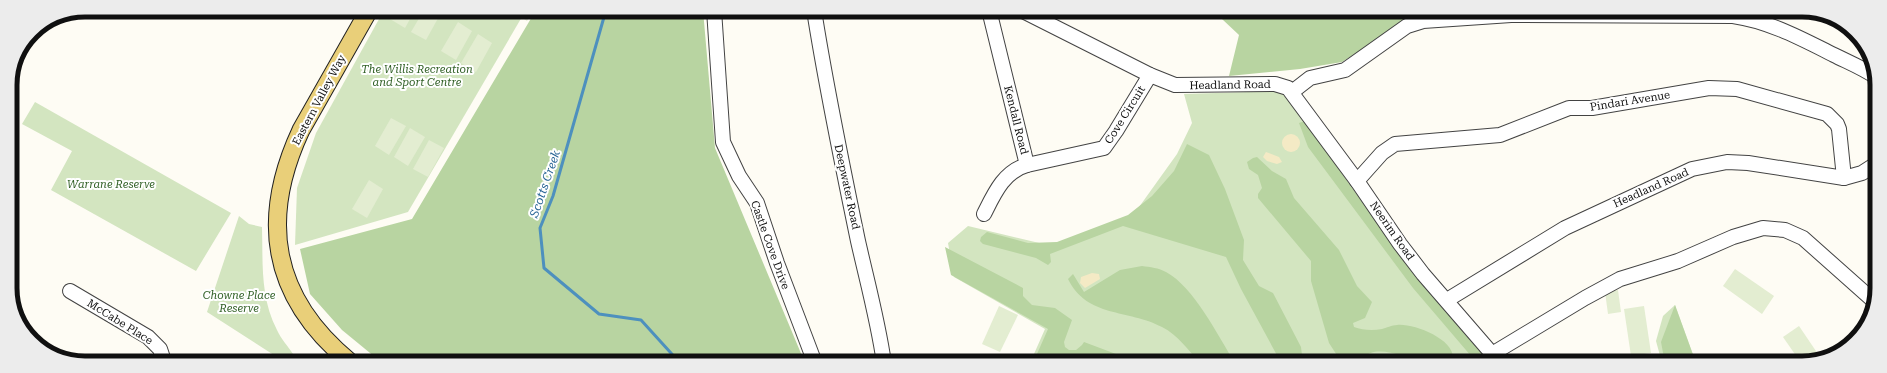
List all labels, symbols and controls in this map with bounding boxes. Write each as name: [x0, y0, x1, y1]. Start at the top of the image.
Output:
street label: Eastern Valley Way: [290, 52, 349, 147]
park label: The Willis Recreation and Sport Centre: [361, 63, 473, 89]
street label: Headland Road: [1189, 78, 1271, 92]
street label: Kendall Road: [1001, 84, 1031, 156]
street label: Cove Circuit: [1102, 84, 1148, 146]
street label: Pindari Avenue: [1589, 88, 1671, 114]
street label: Deepwater Road: [832, 143, 862, 231]
water label: Scotts Creek: [527, 148, 563, 220]
street label: Headland Road: [1611, 166, 1691, 210]
park label: Warrane Reserve: [67, 178, 155, 191]
street label: Castle Cove Drive: [748, 199, 792, 291]
street label: Neerim Road: [1367, 199, 1417, 263]
park label: Chowne Place Reserve: [203, 289, 276, 315]
street label: McCabe Place: [85, 297, 155, 347]

